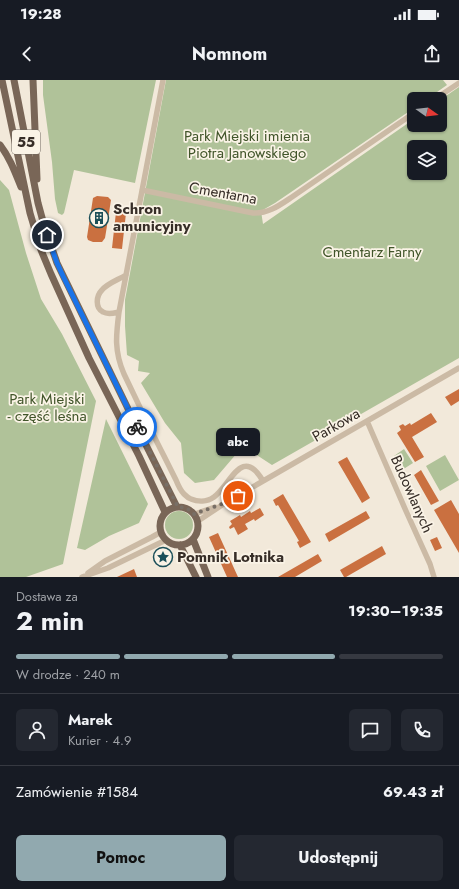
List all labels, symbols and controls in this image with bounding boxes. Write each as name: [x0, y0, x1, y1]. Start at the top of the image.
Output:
text: 19:28: [20, 3, 62, 25]
text: Nomnom: [192, 41, 267, 67]
icon: back: [16, 43, 38, 65]
icon: share: [421, 43, 443, 65]
north arrow: [407, 92, 447, 132]
map controls: [407, 92, 447, 180]
park label: Park Miejski imienia Piotra Janowskiego: [184, 125, 310, 164]
road number: 55: [12, 130, 40, 154]
button: layers: [407, 140, 447, 180]
street label: Cmentarna: [187, 176, 259, 210]
place label: Schron amunicyjny: [113, 198, 191, 237]
building icon: Schron amunicyjny: [88, 207, 110, 229]
pin: [30, 218, 64, 252]
icon: home: [36, 224, 58, 246]
park label: Cmentarz Farny: [322, 241, 422, 263]
park label: Park Miejski - część leśna: [7, 388, 87, 427]
street label: Parkowa: [308, 403, 364, 447]
courier: [117, 407, 157, 447]
icon: bike: [126, 416, 148, 438]
callout: abc: [216, 428, 260, 456]
text: abc: [227, 432, 249, 451]
street label: Budowlanych: [385, 452, 439, 536]
pin: [221, 479, 255, 513]
icon: bag: [227, 485, 249, 507]
place icon: Pomnik Lotnika: [152, 546, 174, 568]
place label: Pomnik Lotnika: [177, 546, 284, 568]
text: Dostawa za: [16, 587, 78, 606]
text: 19:30–19:35: [348, 600, 443, 622]
text: 2 min: [16, 602, 84, 640]
text: W drodze · 240 m: [16, 665, 120, 684]
button: person: [16, 709, 58, 751]
text: Marek: [68, 709, 113, 731]
button: chat: [349, 709, 391, 751]
button: phone: [401, 709, 443, 751]
text: Kurier · 4.9: [68, 731, 131, 750]
text: Zamówienie #1584: [16, 781, 138, 803]
text: 69.43 zł: [383, 781, 443, 803]
button: Pomoc: [16, 835, 226, 881]
button: Udostępnij: [234, 835, 443, 881]

